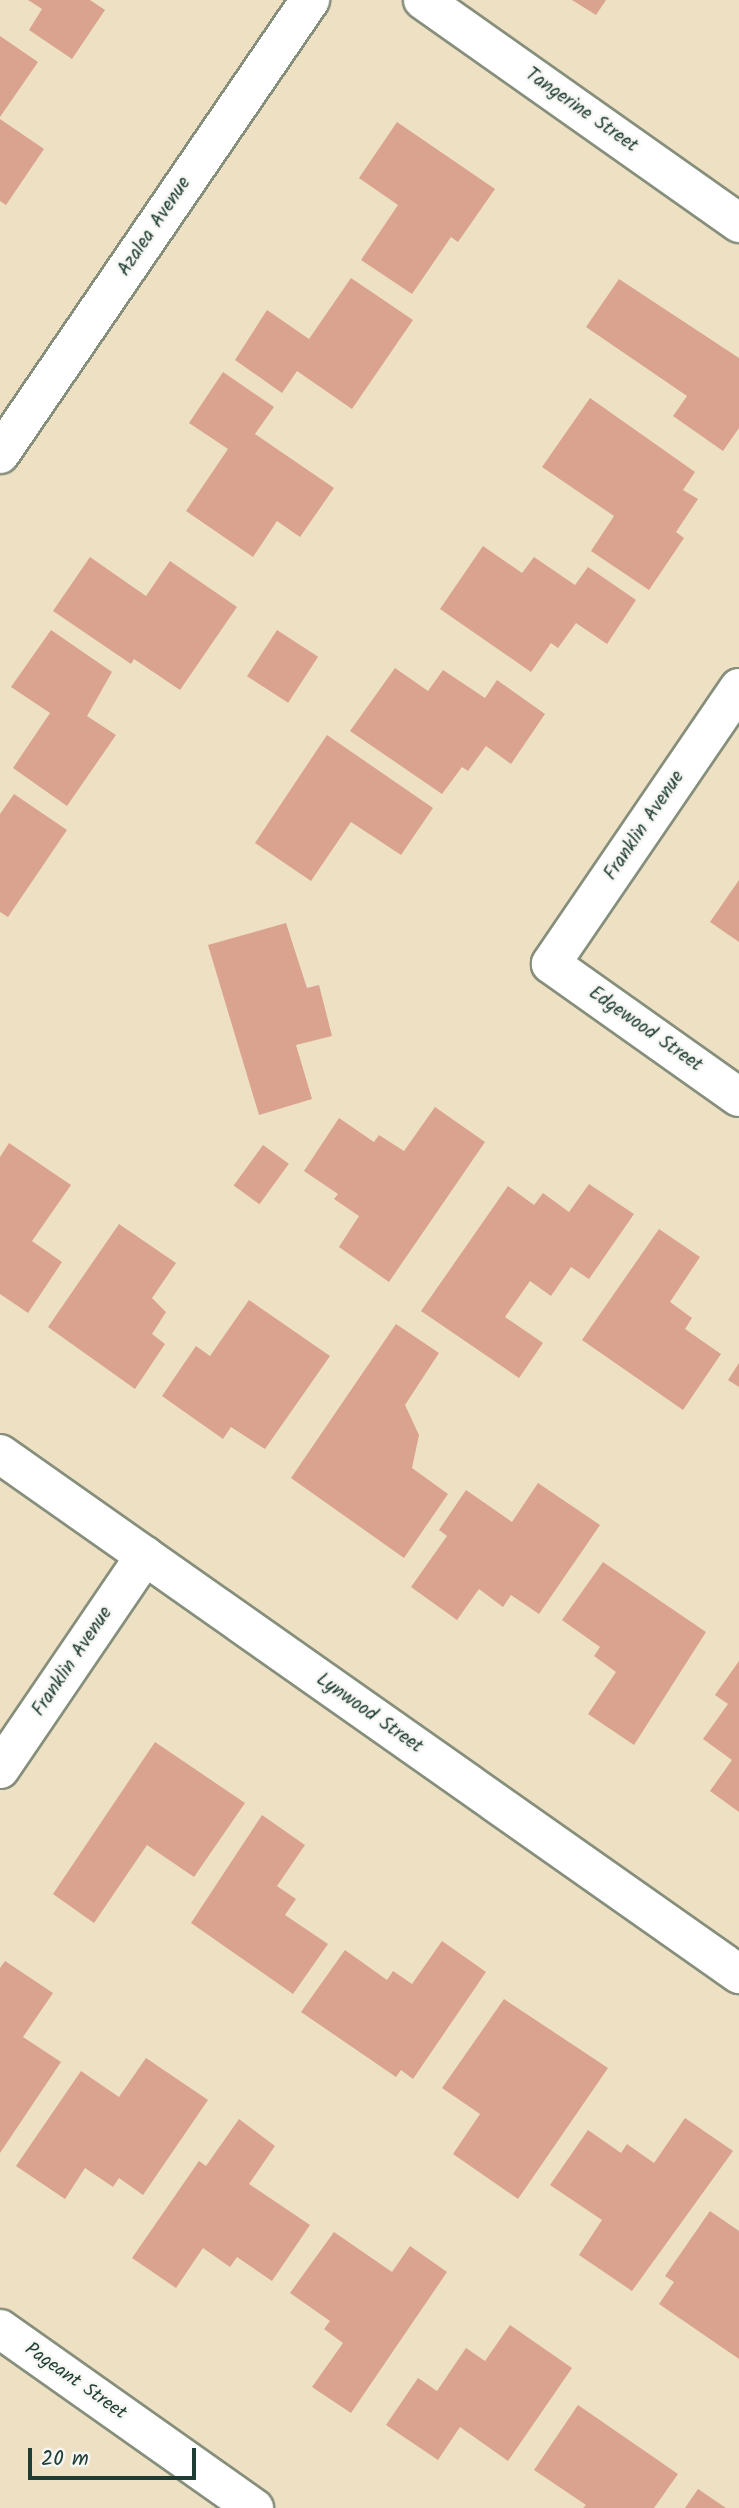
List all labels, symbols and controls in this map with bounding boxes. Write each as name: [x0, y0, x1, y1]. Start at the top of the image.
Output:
street label: Tangerine Street: [520, 64, 642, 158]
street label: Azalea Avenue: [114, 173, 196, 281]
street label: Franklin Avenue: [600, 767, 690, 885]
street label: Edgewood Street: [584, 982, 706, 1078]
street label: Franklin Avenue: [28, 1603, 118, 1721]
street label: Lynwood Street: [311, 1669, 427, 1759]
street label: Pageant Street: [20, 2339, 130, 2425]
scale bar: [32, 2434, 200, 2478]
text: 20 m: [41, 2443, 89, 2476]

